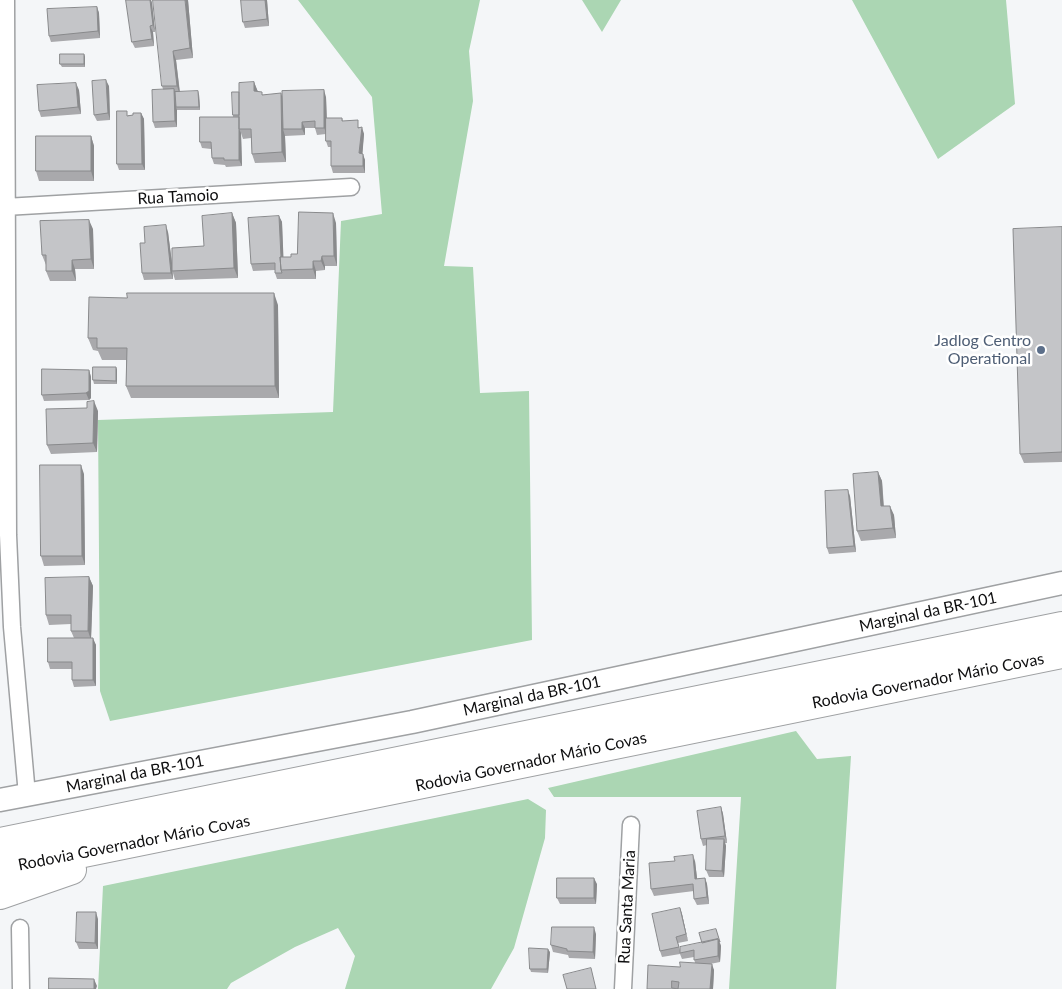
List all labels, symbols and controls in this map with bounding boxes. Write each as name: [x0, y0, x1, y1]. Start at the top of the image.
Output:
street label: Rua Tamoio: [137, 185, 219, 209]
place label: Jadlog Centro Operational: [934, 331, 1031, 369]
marker: Jadlog Centro Operational: [1035, 344, 1047, 356]
street label: Marginal da BR-101: [857, 588, 999, 636]
street label: Rodovia Governador Mário Covas: [810, 649, 1046, 713]
street label: Marginal da BR-101: [461, 672, 603, 720]
street label: Rodovia Governador Mário Covas: [414, 728, 648, 796]
street label: Marginal da BR-101: [64, 751, 206, 797]
street label: Rodovia Governador Mário Covas: [16, 811, 252, 875]
street label: Rua Santa Maria: [614, 850, 640, 964]

